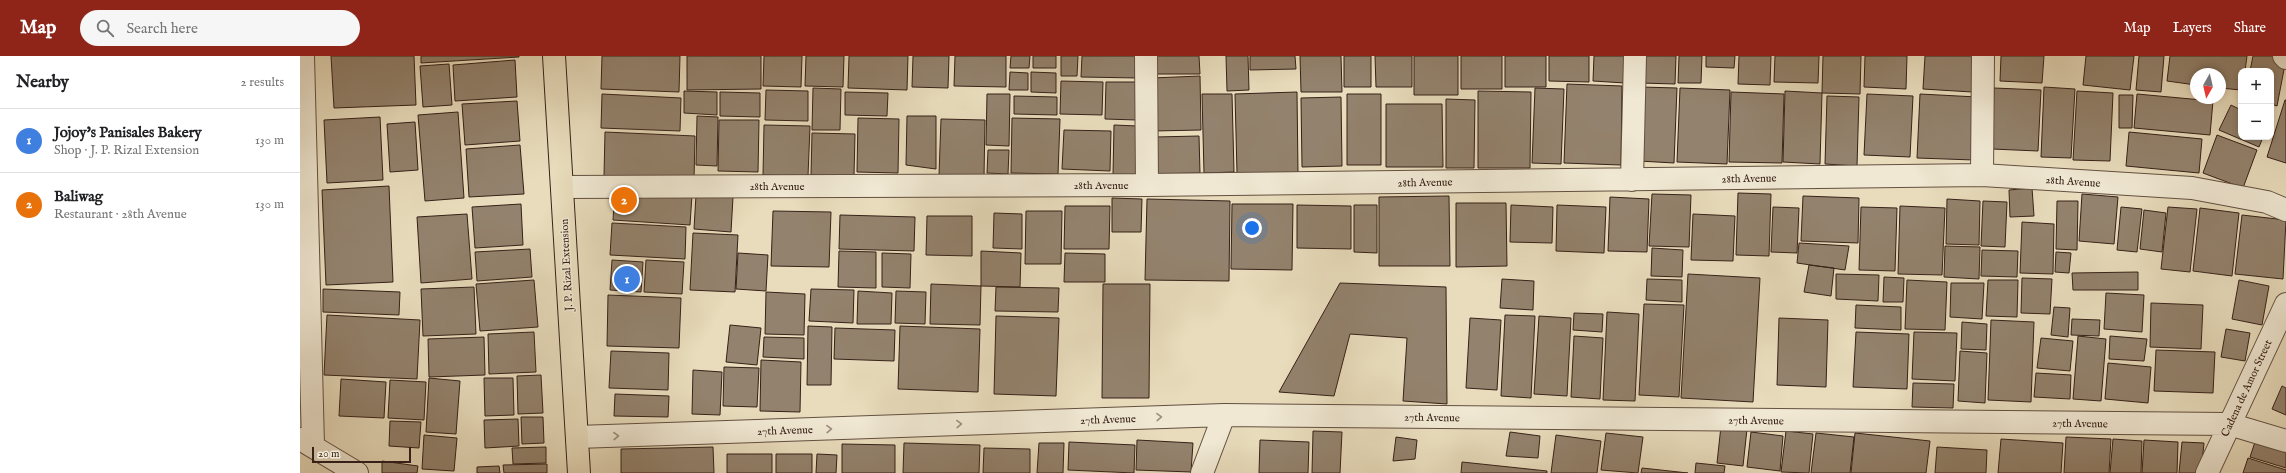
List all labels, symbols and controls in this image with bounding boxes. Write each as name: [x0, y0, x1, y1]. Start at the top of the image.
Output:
search box: [80, 10, 360, 46]
text: Map: [20, 16, 56, 40]
icon: search: [94, 17, 116, 39]
text: Search here: [126, 19, 198, 38]
text: Map: [2124, 19, 2151, 37]
text: Layers: [2173, 19, 2212, 37]
text: Share: [2234, 19, 2266, 37]
north arrow: [2190, 68, 2226, 104]
map controls: [2238, 68, 2274, 140]
button: +: [2238, 68, 2274, 104]
text: Nearby: [16, 72, 69, 93]
text: 2 results: [240, 74, 284, 91]
button: −: [2238, 104, 2274, 140]
text: Jojoy's Panisales Bakery: [54, 123, 202, 142]
text: 1: [27, 132, 31, 149]
text: 130 m: [255, 132, 284, 149]
text: Shop · J. P. Rizal Extension: [54, 142, 199, 159]
street label: 28th Avenue: [1721, 172, 1777, 186]
street label: 28th Avenue: [2045, 173, 2101, 191]
street label: 28th Avenue: [1397, 176, 1453, 190]
street label: 28th Avenue: [1073, 179, 1129, 193]
street label: 28th Avenue: [749, 180, 805, 194]
pin: 2: [611, 185, 637, 215]
text: Baliwag: [54, 187, 103, 206]
text: 2: [26, 196, 32, 213]
text: 130 m: [255, 196, 284, 213]
text: Restaurant · 28th Avenue: [54, 206, 187, 223]
street label: J. P. Rizal Extension: [558, 218, 577, 313]
your location: [1242, 218, 1262, 238]
pin: 1: [614, 264, 640, 294]
street label: Cadena de Amor Street: [2218, 337, 2276, 439]
street label: 27th Avenue: [1404, 411, 1460, 425]
street label: 27th Avenue: [1080, 412, 1136, 428]
one-way arrow: [1156, 413, 1162, 422]
street label: 27th Avenue: [1728, 414, 1784, 428]
street label: 27th Avenue: [2052, 417, 2108, 431]
one-way arrow: [956, 420, 962, 428]
street label: 27th Avenue: [757, 423, 813, 439]
one-way arrow: [826, 424, 832, 433]
one-way arrow: [613, 432, 619, 440]
scale bar: [312, 445, 411, 464]
text: 20 m: [318, 447, 339, 461]

